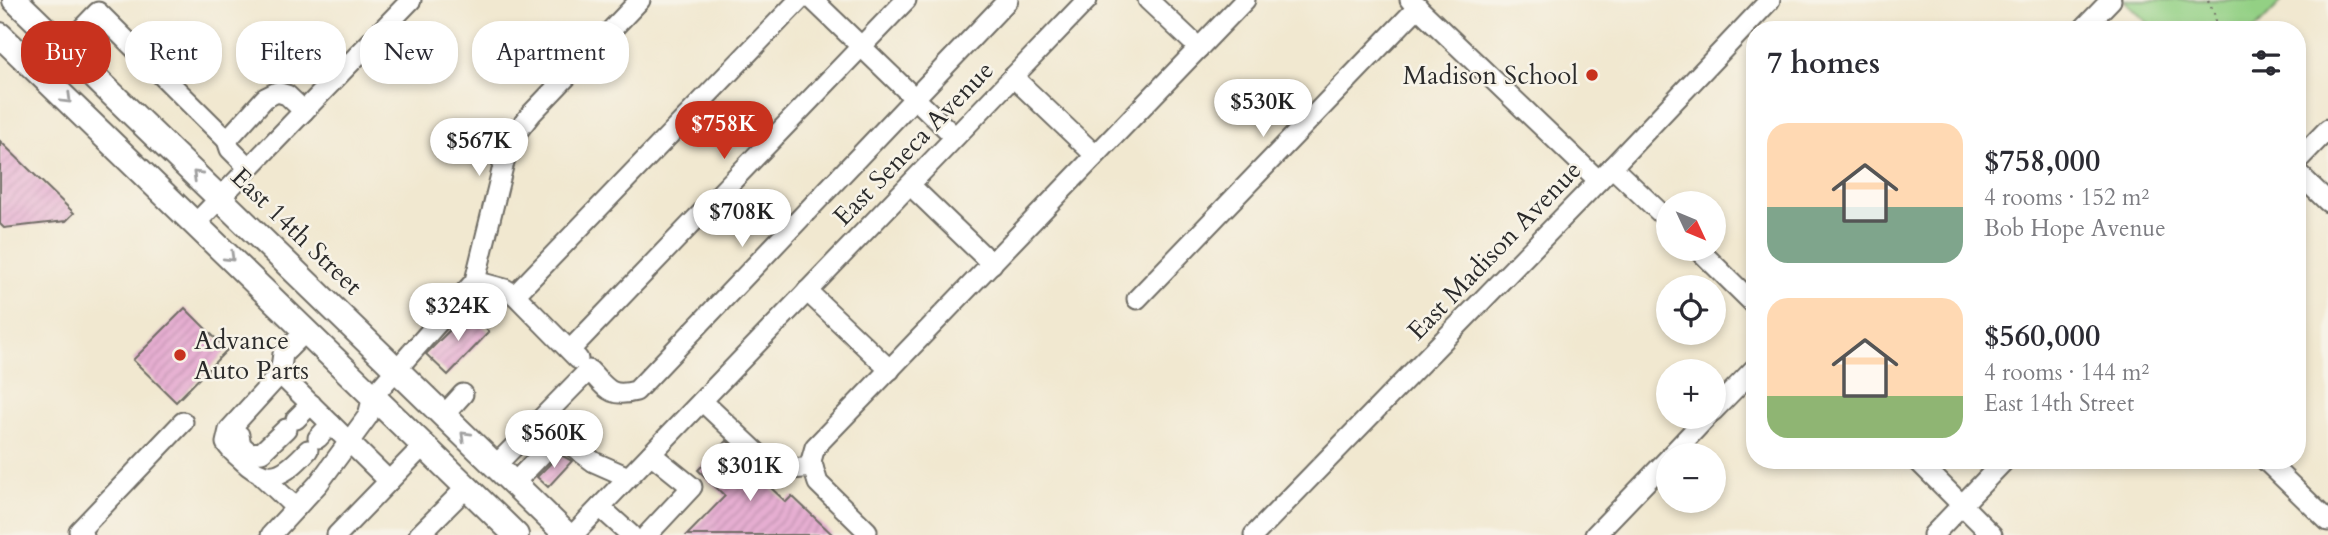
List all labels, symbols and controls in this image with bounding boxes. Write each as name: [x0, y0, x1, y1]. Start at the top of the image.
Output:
chip: Buy: [21, 21, 111, 84]
chip: Rent: [125, 21, 222, 84]
chip: Filters: [236, 21, 346, 84]
chip: New: [360, 21, 458, 84]
chip: Apartment: [472, 21, 629, 84]
text: 7 homes: [1767, 43, 1880, 84]
icon: filters: [2247, 44, 2285, 82]
street label: East Seneca Avenue: [825, 53, 1001, 234]
place label: Madison School: [1403, 58, 1578, 93]
marker: Madison School: [1584, 67, 1600, 83]
pin: $530K: [1214, 80, 1312, 139]
text: $530K: [1230, 86, 1296, 117]
one-way arrow: [59, 91, 72, 104]
pin: $758K: [675, 102, 773, 161]
text: $758K: [691, 108, 757, 139]
pin: $567K: [430, 118, 528, 178]
text: $567K: [446, 125, 512, 156]
text: $758,000: [1984, 141, 2100, 182]
icon: home: [1823, 151, 1907, 235]
street label: East Madison Avenue: [1399, 153, 1589, 348]
street label: East 14th Street: [223, 160, 370, 303]
one-way arrow: [192, 171, 205, 184]
text: 4 rooms · 152 m²: [1984, 182, 2149, 213]
pin: $708K: [693, 190, 791, 249]
north arrow: [1656, 191, 1726, 261]
map controls: [1656, 191, 1726, 513]
text: $708K: [709, 196, 775, 227]
text: Bob Hope Avenue: [1984, 213, 2166, 244]
one-way arrow: [222, 249, 235, 262]
button: locate: [1656, 275, 1726, 345]
pin: $324K: [409, 284, 507, 343]
text: $324K: [425, 290, 491, 321]
text: $560,000: [1984, 316, 2100, 357]
place label: Advance Auto Parts: [194, 323, 309, 388]
icon: home: [1823, 326, 1907, 410]
marker: Advance Auto Parts: [172, 347, 188, 363]
text: 4 rooms · 144 m²: [1984, 357, 2149, 388]
button: +: [1656, 359, 1726, 429]
text: East 14th Street: [1984, 388, 2134, 419]
pin: $560K: [505, 410, 603, 470]
text: $560K: [521, 417, 587, 448]
one-way arrow: [461, 431, 474, 444]
button: −: [1656, 443, 1726, 513]
pin: $301K: [701, 444, 799, 503]
text: $301K: [717, 450, 783, 481]

